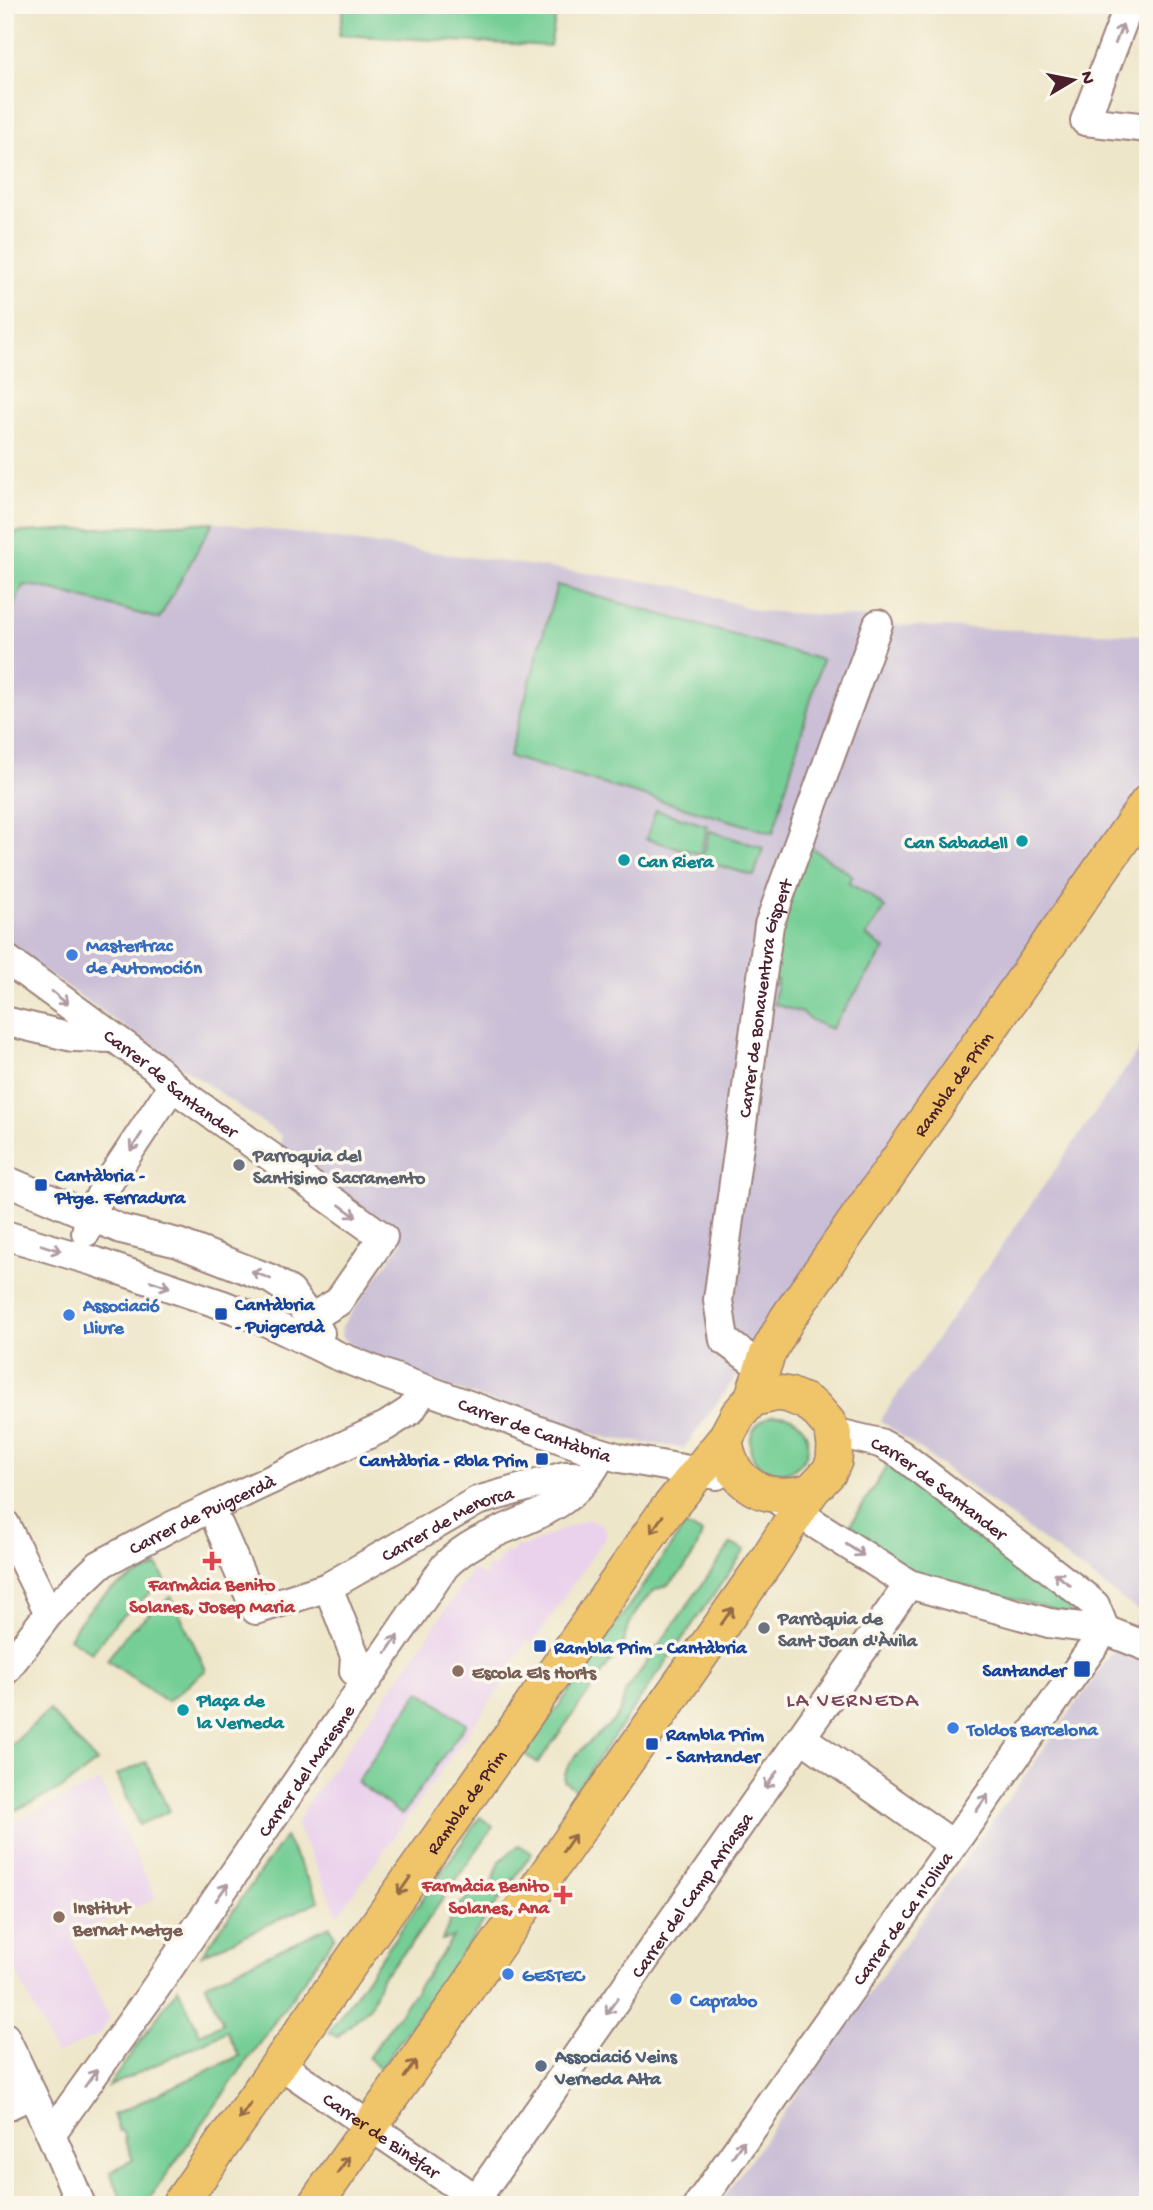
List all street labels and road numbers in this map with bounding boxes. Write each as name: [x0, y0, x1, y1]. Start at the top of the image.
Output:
street label: Carrer de Bonaventura Gispert: [735, 875, 800, 1119]
street label: Carrer de Santander: [98, 1026, 243, 1146]
street label: Rambla de Prim: [910, 1027, 1000, 1142]
street label: Carrer de Cantàbria: [454, 1394, 614, 1470]
street label: Carrer de Santander: [868, 1433, 1012, 1548]
street label: Carrer de Puigcerdà: [126, 1471, 281, 1562]
street label: Carrer de Menorca: [378, 1483, 518, 1569]
street label: Carrer del Maresme: [254, 1701, 362, 1843]
street label: Rambla de Prim: [423, 1746, 513, 1860]
street label: Carrer del Camp Arriassa: [627, 1808, 761, 1984]
street label: Carrer de Ca n'Oliva: [849, 1847, 960, 1991]
street label: Carrer de Binèfar: [317, 2089, 445, 2187]

